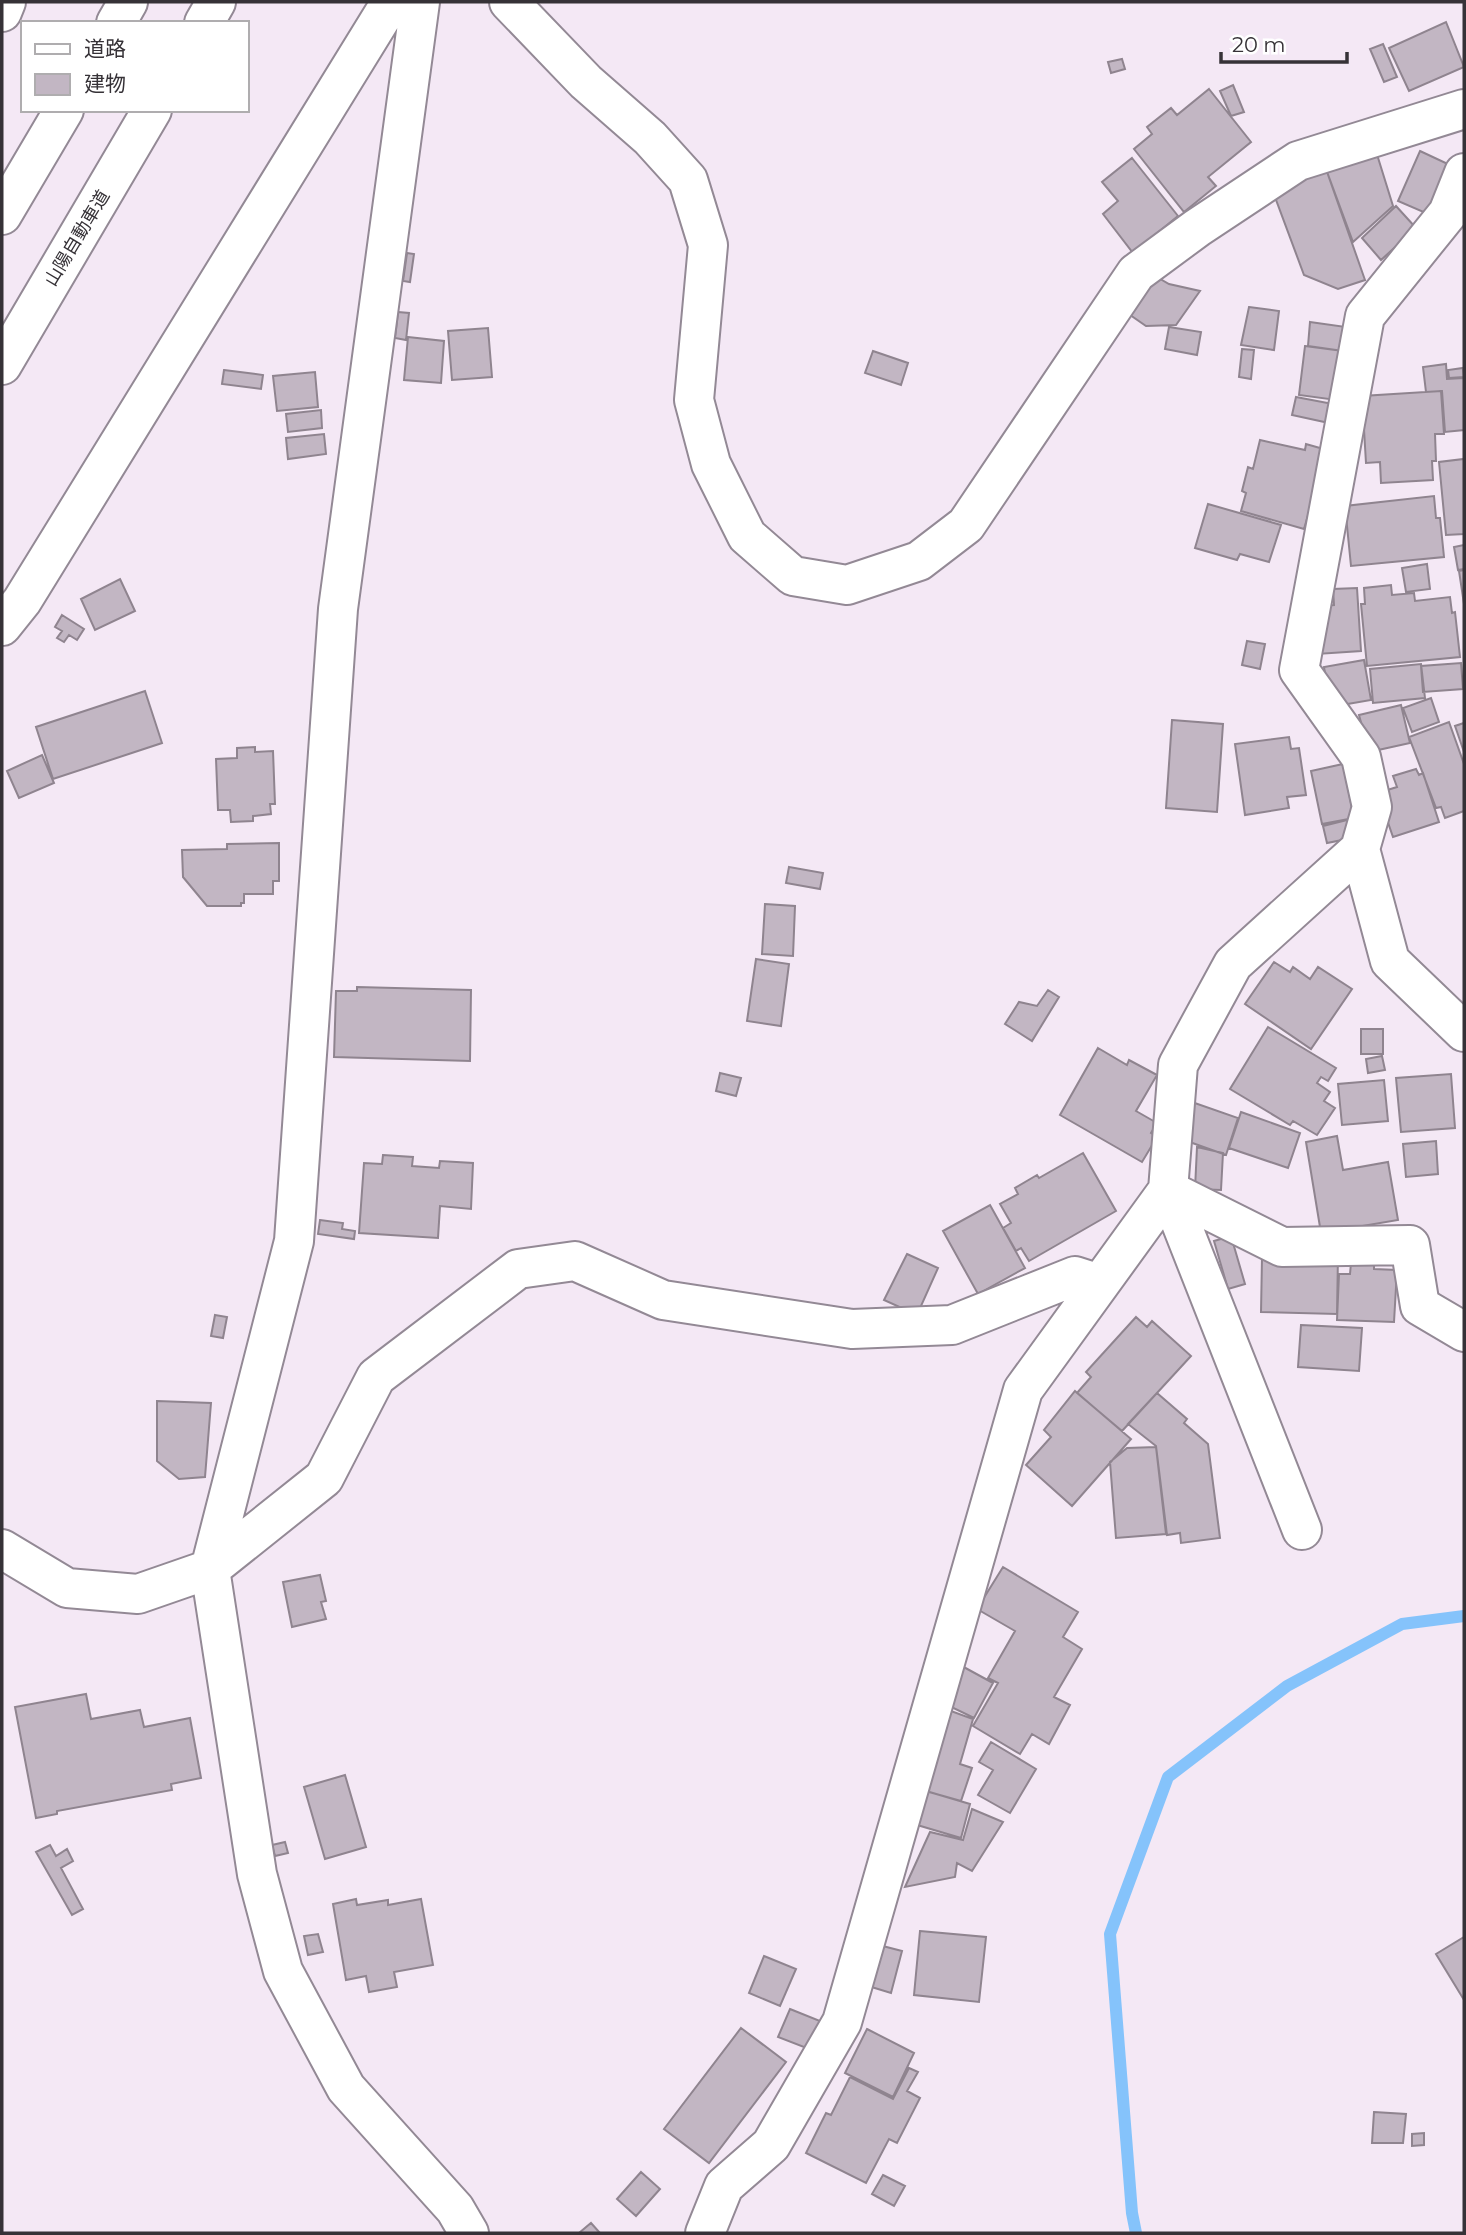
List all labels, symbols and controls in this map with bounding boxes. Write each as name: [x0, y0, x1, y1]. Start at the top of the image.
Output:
legend: [21, 21, 248, 112]
scale bar: [1221, 21, 1347, 65]
text: 20 m: [1232, 32, 1286, 57]
text: 道路: [84, 36, 126, 61]
text: 建物: [84, 71, 126, 96]
street label: 山陽自動車道: [40, 186, 114, 290]

